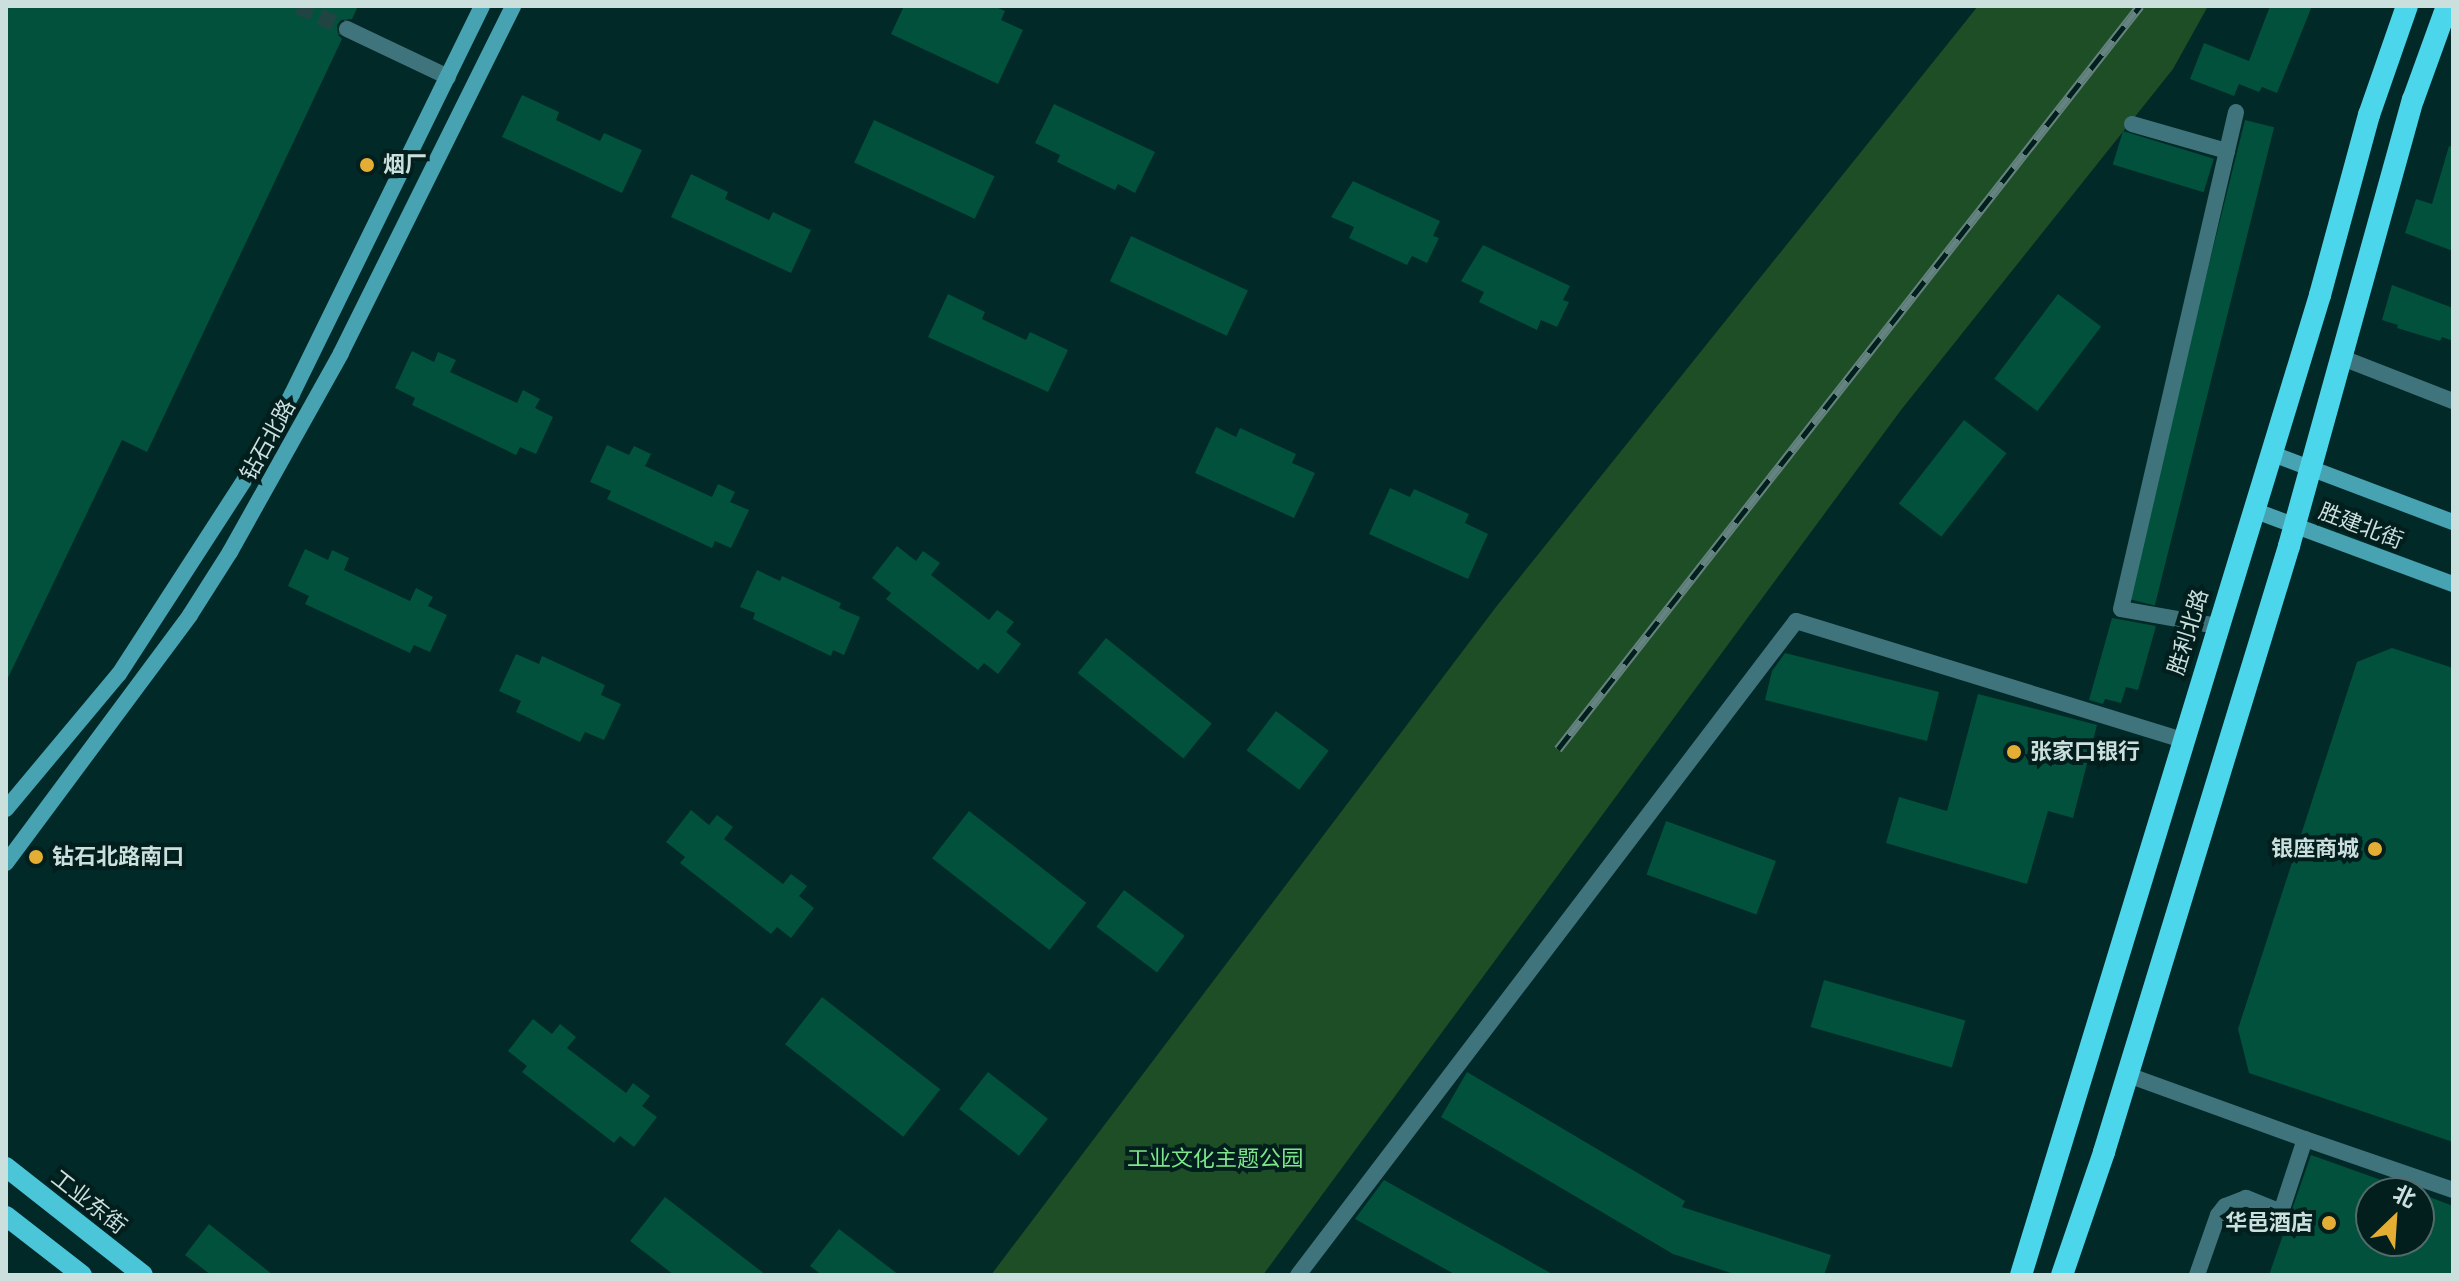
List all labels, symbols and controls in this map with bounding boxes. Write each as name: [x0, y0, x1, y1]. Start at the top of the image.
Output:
place label: 烟厂: [383, 152, 427, 178]
marker: 烟厂: [358, 156, 376, 174]
street label: 钻石北路: [235, 395, 301, 485]
street label: 胜建北街: [2315, 498, 2407, 554]
street label: 胜利北路: [2163, 586, 2213, 678]
place label: 张家口银行: [2030, 739, 2140, 765]
marker: 张家口银行: [2005, 743, 2023, 761]
place label: 银座商城: [2271, 836, 2359, 862]
marker: 银座商城: [2366, 840, 2384, 858]
place label: 钻石北路南口: [52, 844, 184, 870]
marker: 钻石北路南口: [27, 848, 45, 866]
park label: 工业文化主题公园: [1127, 1146, 1303, 1172]
street label: 工业东街: [46, 1165, 132, 1239]
north arrow: [2355, 1177, 2435, 1257]
text: 北: [2389, 1180, 2420, 1213]
place label: 华邑酒店: [2225, 1210, 2313, 1236]
marker: 华邑酒店: [2320, 1214, 2338, 1232]

